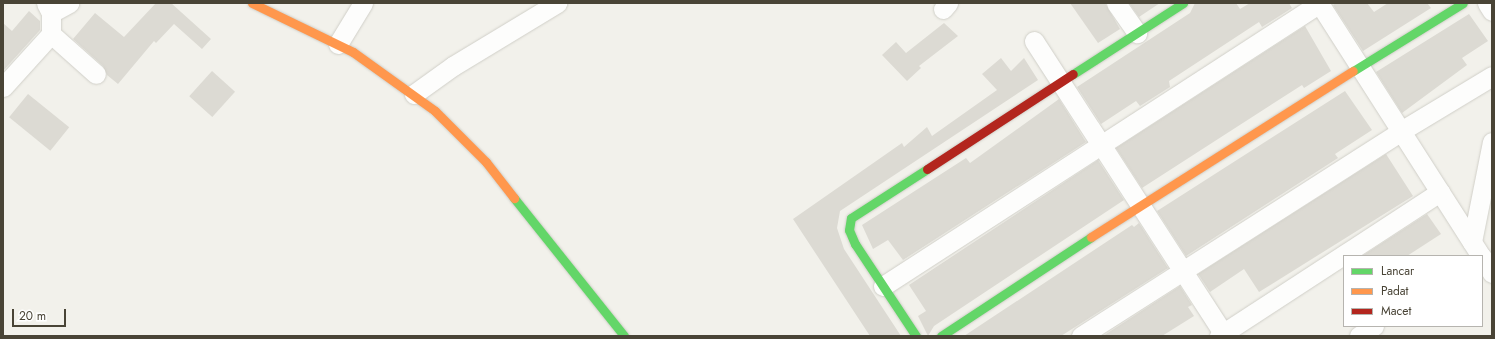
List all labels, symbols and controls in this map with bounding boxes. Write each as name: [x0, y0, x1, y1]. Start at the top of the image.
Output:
legend: [1343, 255, 1483, 327]
text: Lancar: [1381, 262, 1414, 280]
text: Padat: [1381, 282, 1408, 300]
scale bar: [14, 301, 68, 327]
text: Macet: [1381, 302, 1411, 320]
text: 20 m: [19, 307, 46, 325]

